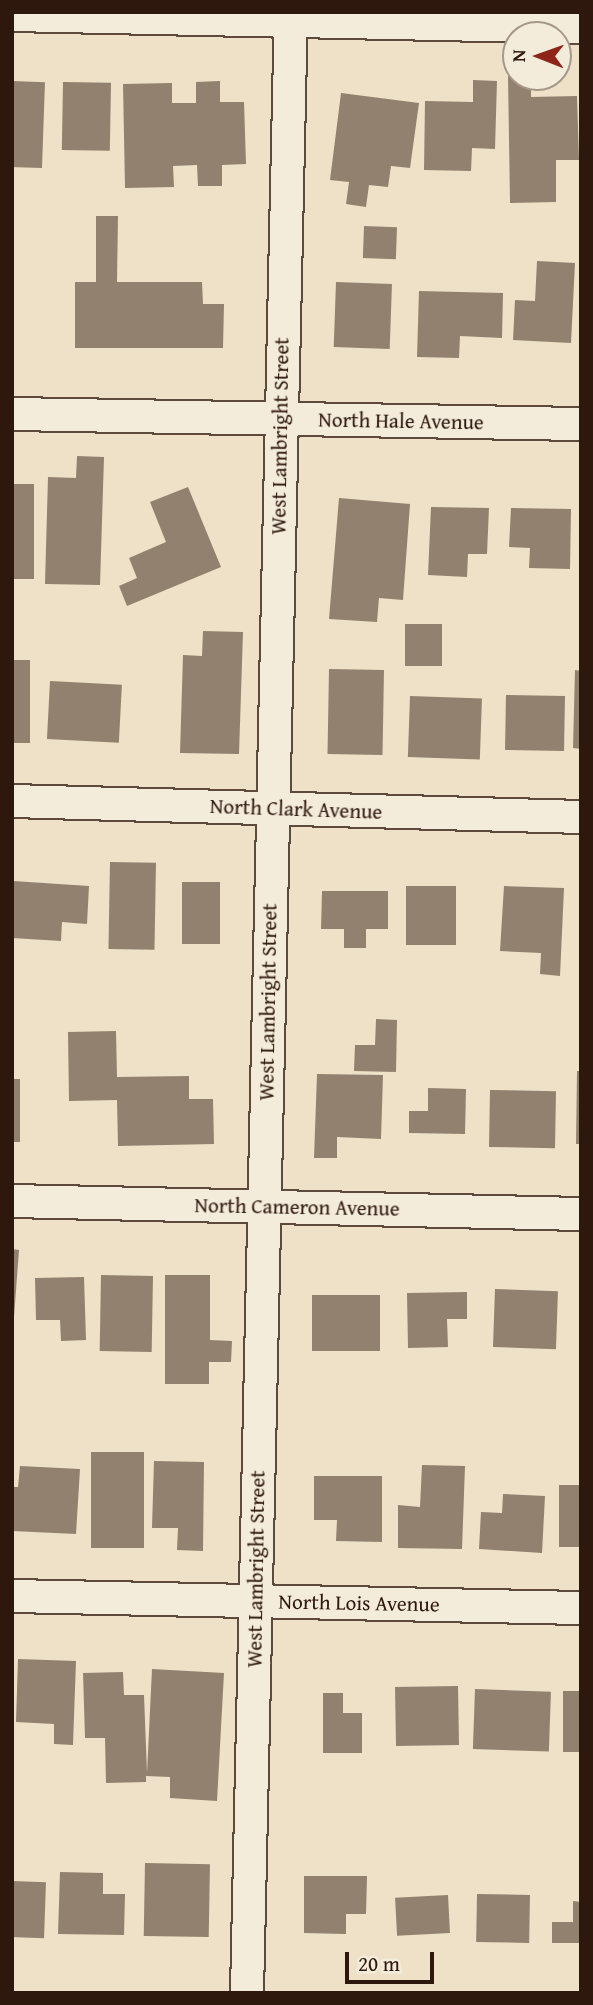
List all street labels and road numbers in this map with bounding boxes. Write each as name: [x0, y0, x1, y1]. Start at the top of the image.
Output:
street label: West Lambright Street: [266, 337, 294, 535]
street label: North Hale Avenue: [318, 407, 484, 435]
street label: North Clark Avenue: [209, 793, 383, 825]
street label: West Lambright Street: [254, 903, 282, 1101]
street label: North Cameron Avenue: [194, 1193, 400, 1221]
street label: West Lambright Street: [242, 1470, 270, 1668]
street label: North Lois Avenue: [278, 1589, 440, 1617]

